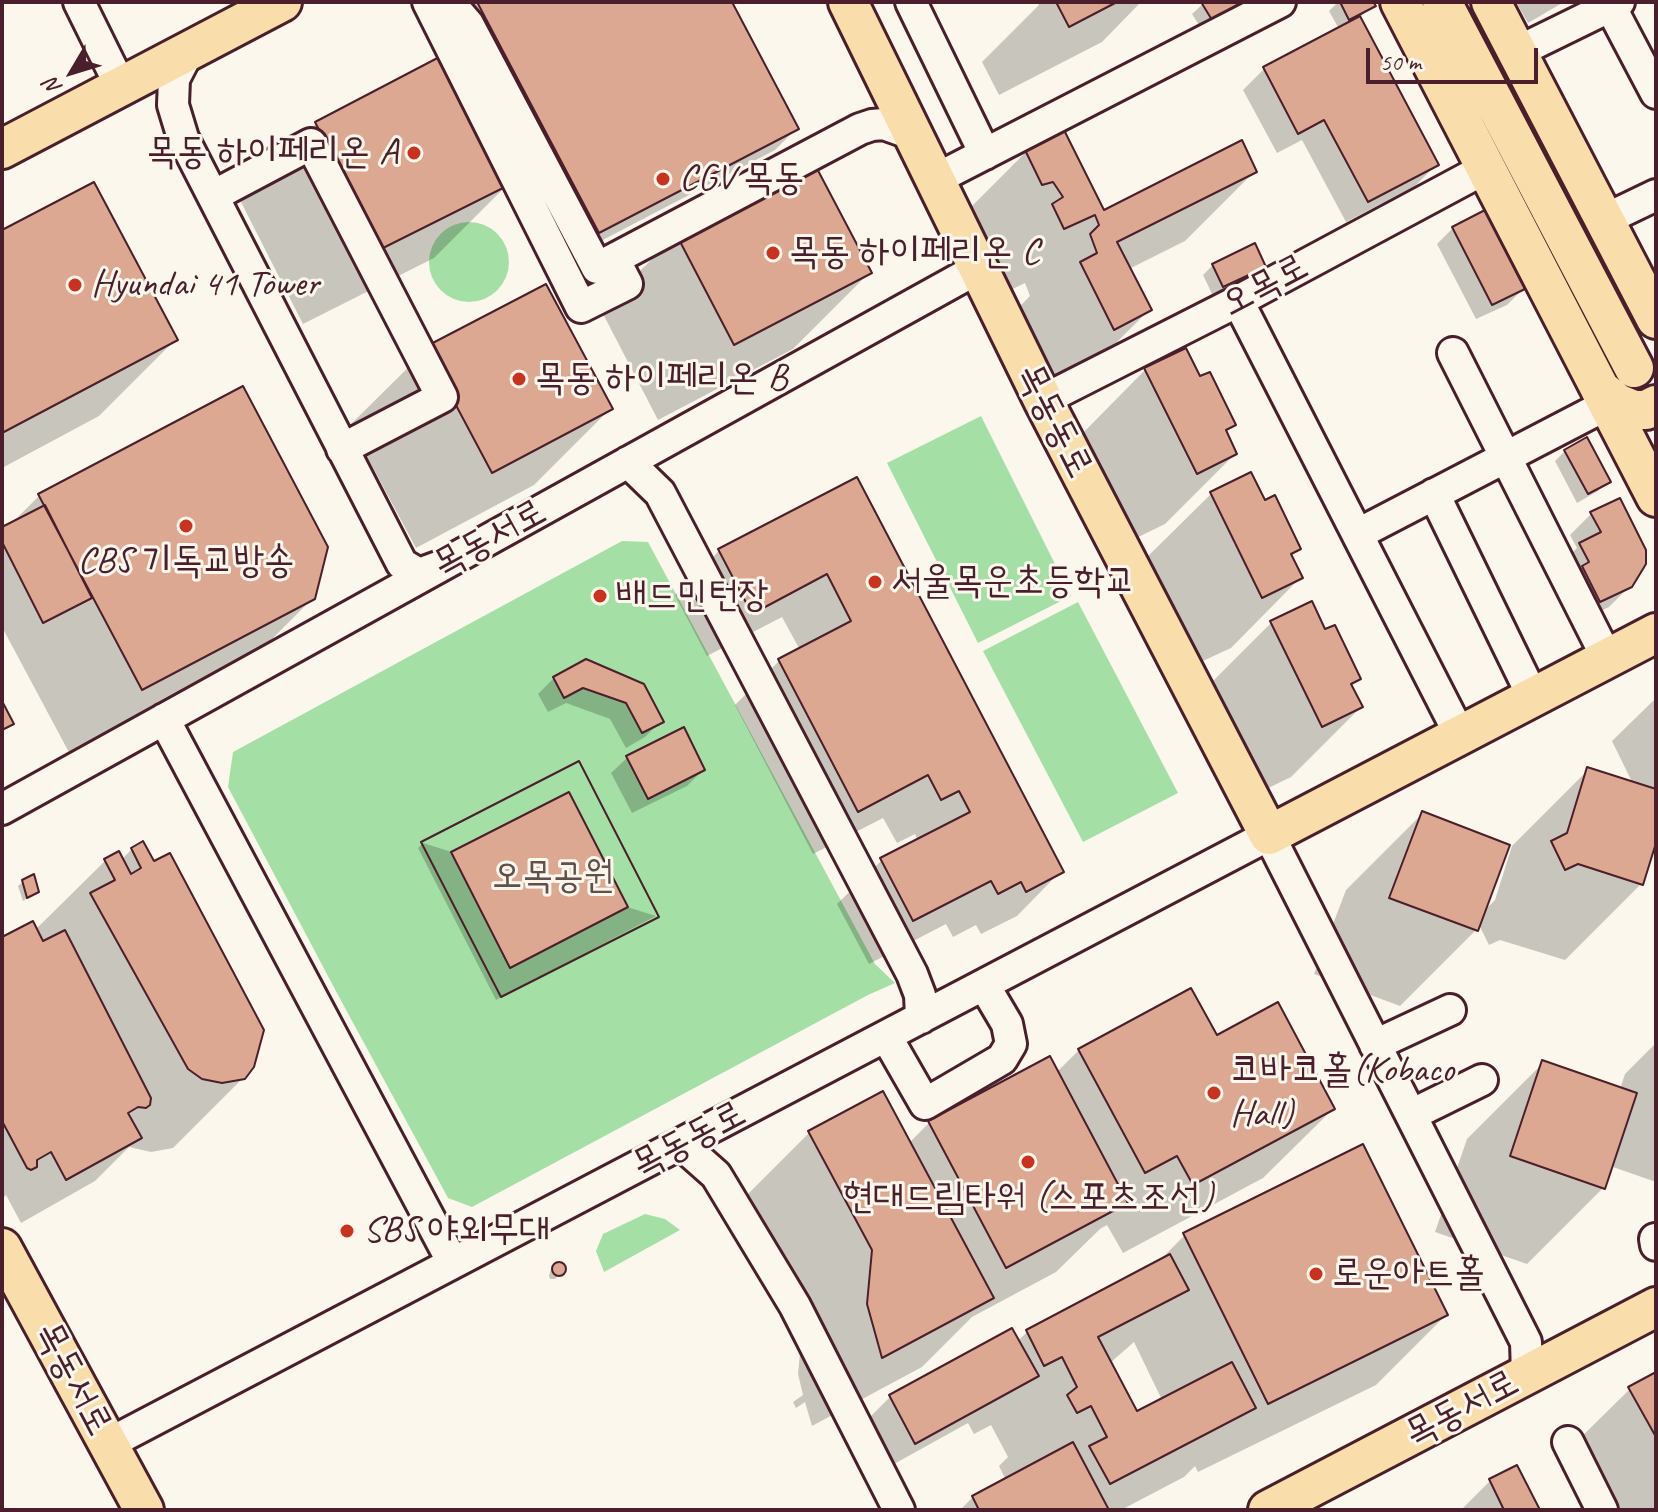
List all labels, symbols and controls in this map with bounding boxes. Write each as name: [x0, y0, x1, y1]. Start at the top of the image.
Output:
north arrow: [32, 32, 112, 112]
scale bar: [1370, 32, 1542, 82]
text: 50 m: [1380, 47, 1421, 77]
text: N: [38, 73, 68, 101]
place label: 목동 하이페리온 A: [146, 130, 398, 176]
marker: 목동 하이페리온 A: [405, 144, 423, 162]
place label: CGV 목동: [679, 156, 804, 202]
marker: CGV 목동: [654, 170, 672, 188]
place label: 목동 하이페리온 C: [789, 230, 1039, 276]
marker: 목동 하이페리온 C: [764, 244, 782, 262]
street label: 오목로: [1214, 244, 1316, 328]
place label: Hyundai 41 Tower: [91, 262, 319, 308]
marker: Hyundai 41 Tower: [66, 276, 84, 294]
place label: 목동 하이페리온 B: [535, 356, 787, 402]
street label: 목동동로: [1006, 356, 1102, 486]
marker: 목동 하이페리온 B: [510, 370, 528, 388]
street label: 목동서로: [425, 489, 555, 589]
marker: CBS 기독교방송: [177, 517, 195, 535]
place label: CBS 기독교방송: [78, 539, 294, 585]
place label: 서울목운초등학교: [891, 559, 1136, 605]
place label: 배드민턴장: [616, 573, 769, 619]
marker: 서울목운초등학교: [866, 573, 884, 591]
marker: 배드민턴장: [591, 587, 609, 605]
park label: 오목공원: [492, 854, 614, 900]
place label: 코바코홀(Kobaco Hall): [1230, 1048, 1454, 1138]
marker: 코바코홀(Kobaco Hall): [1205, 1084, 1223, 1102]
street label: 목동동로: [624, 1091, 754, 1189]
marker: 현대드림타워 (스포츠조선): [1019, 1153, 1037, 1171]
place label: 현대드림타워 (스포츠조선): [843, 1175, 1213, 1221]
place label: SBS 야외무대: [363, 1208, 550, 1254]
marker: SBS 야외무대: [338, 1222, 356, 1240]
place label: 로운아트홀: [1332, 1251, 1485, 1297]
marker: 로운아트홀: [1307, 1265, 1325, 1283]
street label: 목동서로: [24, 1314, 122, 1444]
street label: 목동서로: [1397, 1360, 1527, 1458]

